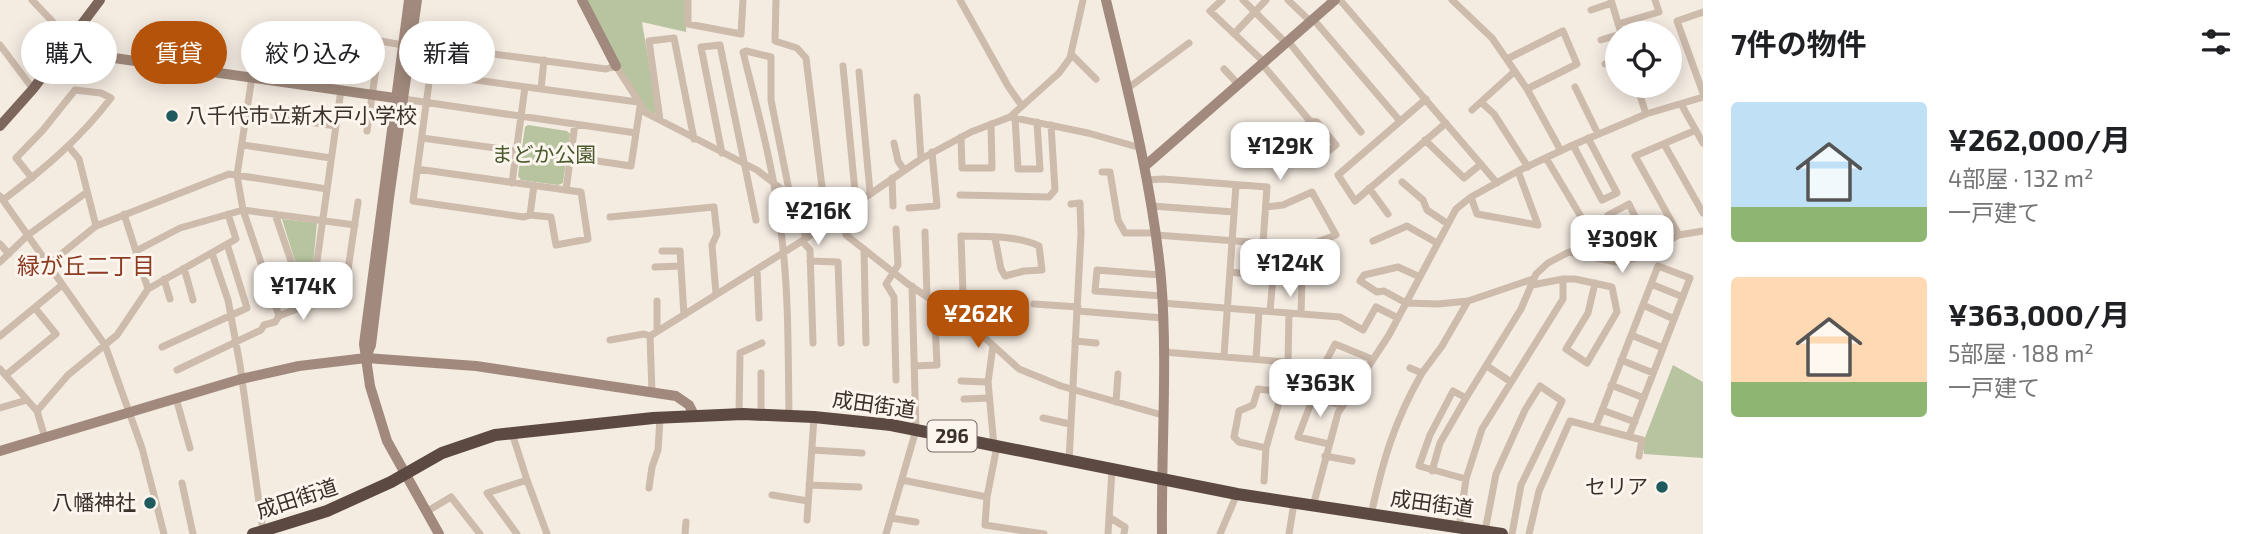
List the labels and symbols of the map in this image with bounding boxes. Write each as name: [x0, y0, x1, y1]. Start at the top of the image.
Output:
place label: 八千代市立新木戸小学校: [186, 102, 417, 127]
marker: 八千代市立新木戸小学校: [164, 108, 180, 124]
pin: ¥129K: [1231, 122, 1329, 182]
park label: まどか公園: [492, 141, 597, 166]
pin: ¥216K: [769, 188, 867, 247]
pin: ¥309K: [1573, 216, 1671, 275]
pin: ¥124K: [1241, 240, 1339, 299]
district label: 緑が丘二丁目: [17, 251, 155, 279]
pin: ¥174K: [254, 262, 352, 322]
pin: ¥262K: [929, 290, 1027, 350]
pin: ¥363K: [1271, 360, 1369, 419]
street label: 成田街道: [831, 385, 918, 422]
road number: 296: [928, 420, 976, 452]
street label: 成田街道: [253, 473, 340, 522]
place label: セリア: [1585, 473, 1648, 498]
marker: セリア: [1654, 479, 1670, 495]
street label: 成田街道: [1389, 484, 1476, 521]
place label: 八幡神社: [52, 489, 136, 514]
marker: 八幡神社: [142, 495, 158, 511]

